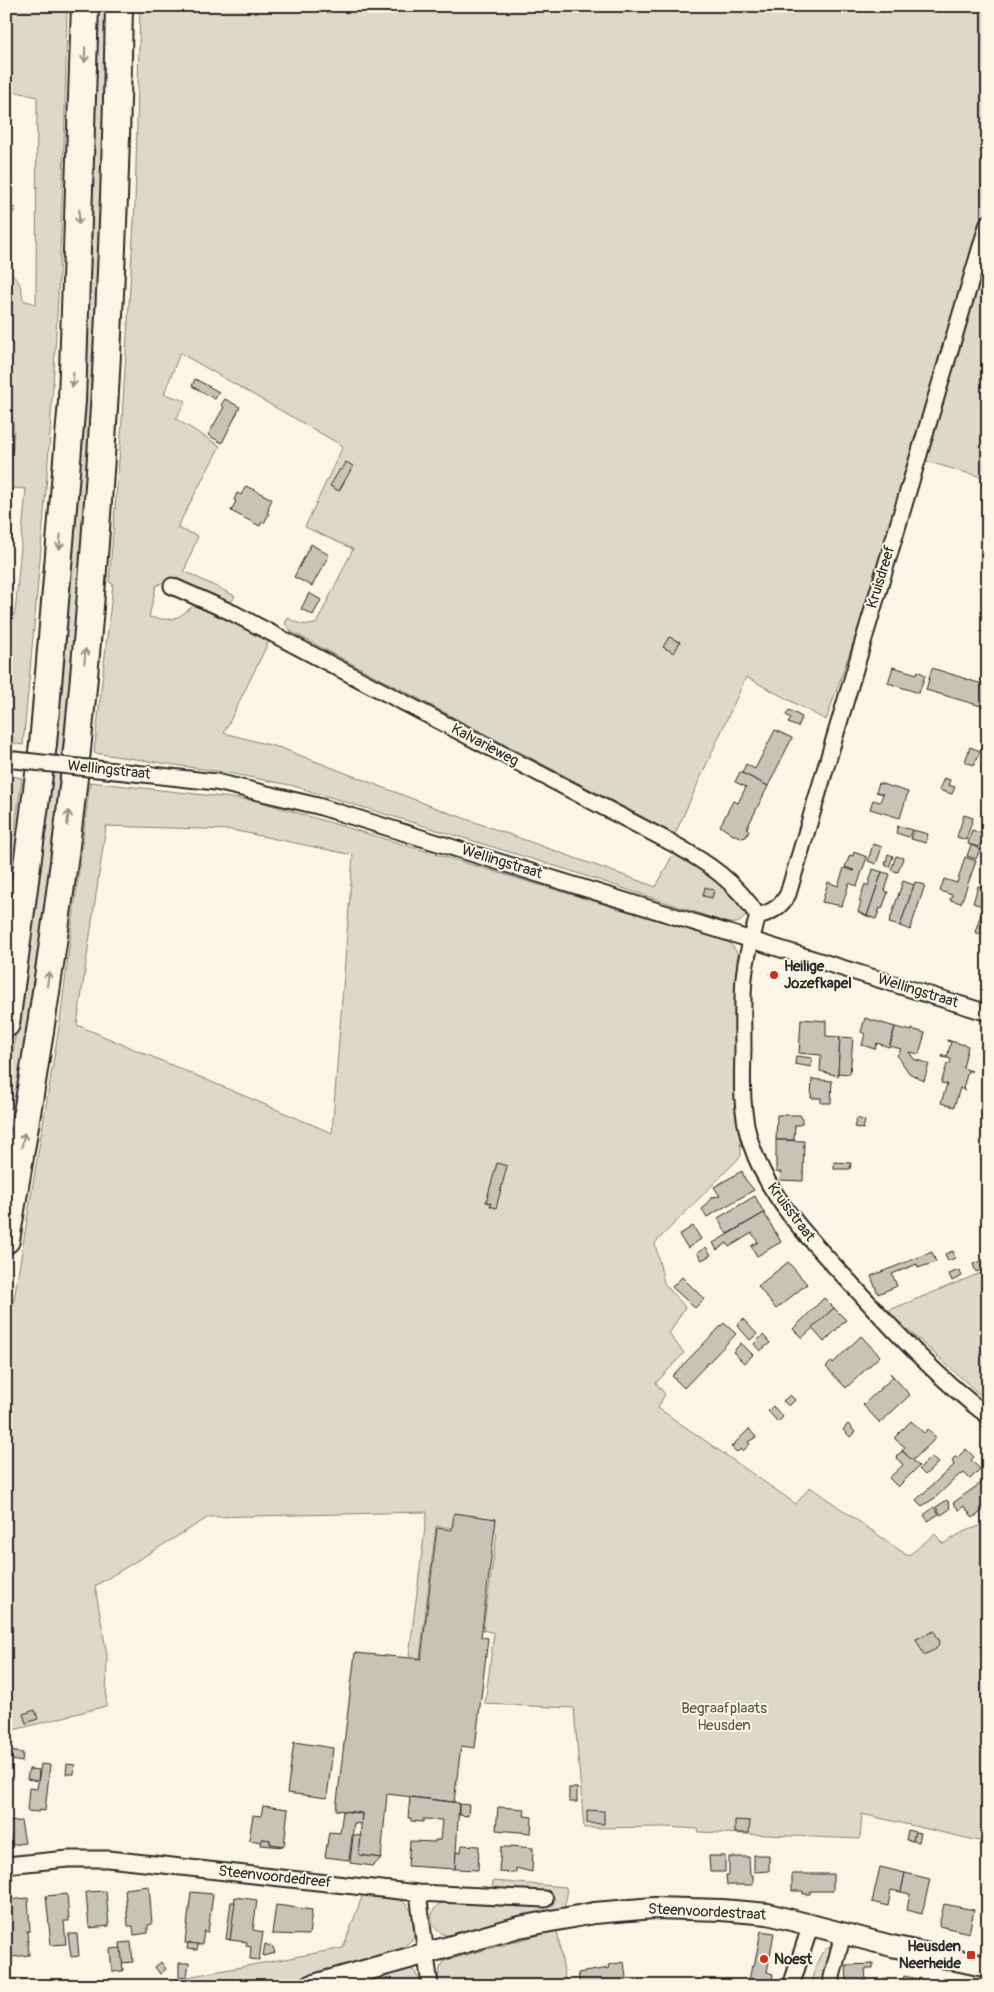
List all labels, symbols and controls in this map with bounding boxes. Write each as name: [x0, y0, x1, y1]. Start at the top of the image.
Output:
one-way arrow: [80, 47, 89, 63]
one-way arrow: [75, 209, 84, 225]
one-way arrow: [68, 372, 77, 388]
one-way arrow: [55, 533, 65, 549]
street label: Kruisdreef: [862, 543, 900, 611]
one-way arrow: [80, 649, 89, 665]
street label: Kalvarieweg: [448, 719, 522, 771]
street label: Wellingstraat: [66, 756, 152, 784]
one-way arrow: [63, 810, 73, 826]
street label: Wellingstraat: [459, 841, 546, 884]
place label: Heilige Jozefkapel: [784, 957, 852, 993]
marker: Heilige Jozefkapel: [768, 969, 780, 981]
street label: Wellingstraat: [875, 970, 962, 1013]
one-way arrow: [43, 972, 53, 988]
one-way arrow: [18, 1132, 28, 1148]
street label: Kruisstraat: [763, 1179, 820, 1246]
park label: Begraafplaats Heusden: [681, 1699, 767, 1735]
street label: Steenvoordedreef: [217, 1862, 333, 1892]
street label: Steenvoordestraat: [647, 1899, 767, 1925]
place label: Heusden Neerheide: [899, 1937, 962, 1973]
marker: Heusden Neerheide: [965, 1949, 977, 1961]
place label: Noest: [774, 1950, 813, 1969]
marker: Noest: [758, 1953, 770, 1965]

